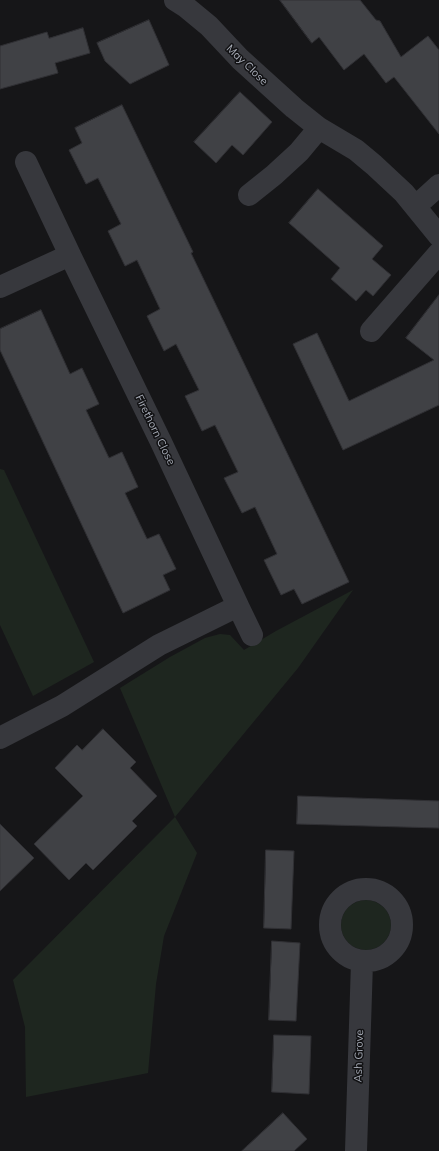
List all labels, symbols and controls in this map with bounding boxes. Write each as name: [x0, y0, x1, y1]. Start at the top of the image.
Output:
street label: May Close: [224, 42, 270, 88]
street label: Firethorn Close: [132, 393, 178, 467]
street label: Ash Grove: [351, 1029, 367, 1083]

